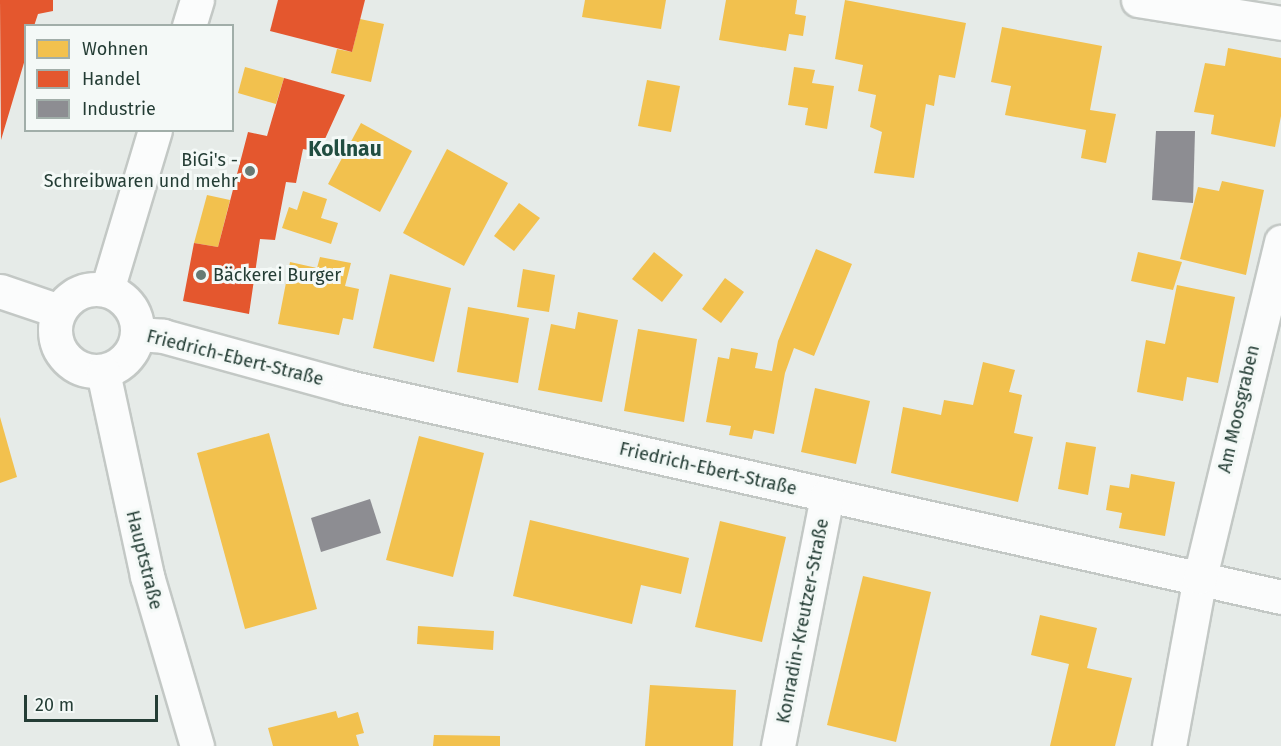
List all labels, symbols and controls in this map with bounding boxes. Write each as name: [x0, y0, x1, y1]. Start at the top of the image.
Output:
legend: [24, 24, 234, 132]
text: Wohnen: [82, 38, 149, 60]
text: Handel: [82, 68, 140, 90]
text: Industrie: [82, 98, 156, 120]
district label: Kollnau: [308, 136, 382, 162]
place label: BiGi's - Schreibwaren und mehr: [44, 150, 238, 192]
marker: BiGi's - Schreibwaren und mehr: [243, 164, 257, 178]
place label: Bäckerei Burger: [213, 264, 341, 286]
marker: Bäckerei Burger: [194, 268, 208, 282]
street label: Friedrich-Ebert-Straße: [144, 326, 326, 390]
street label: Am Moosgraben: [1214, 343, 1264, 475]
street label: Friedrich-Ebert-Straße: [617, 438, 799, 500]
street label: Hauptstraße: [121, 508, 167, 612]
street label: Konradin-Kreutzer-Straße: [773, 517, 833, 725]
scale bar: [27, 683, 160, 721]
text: 20 m: [35, 694, 74, 716]

